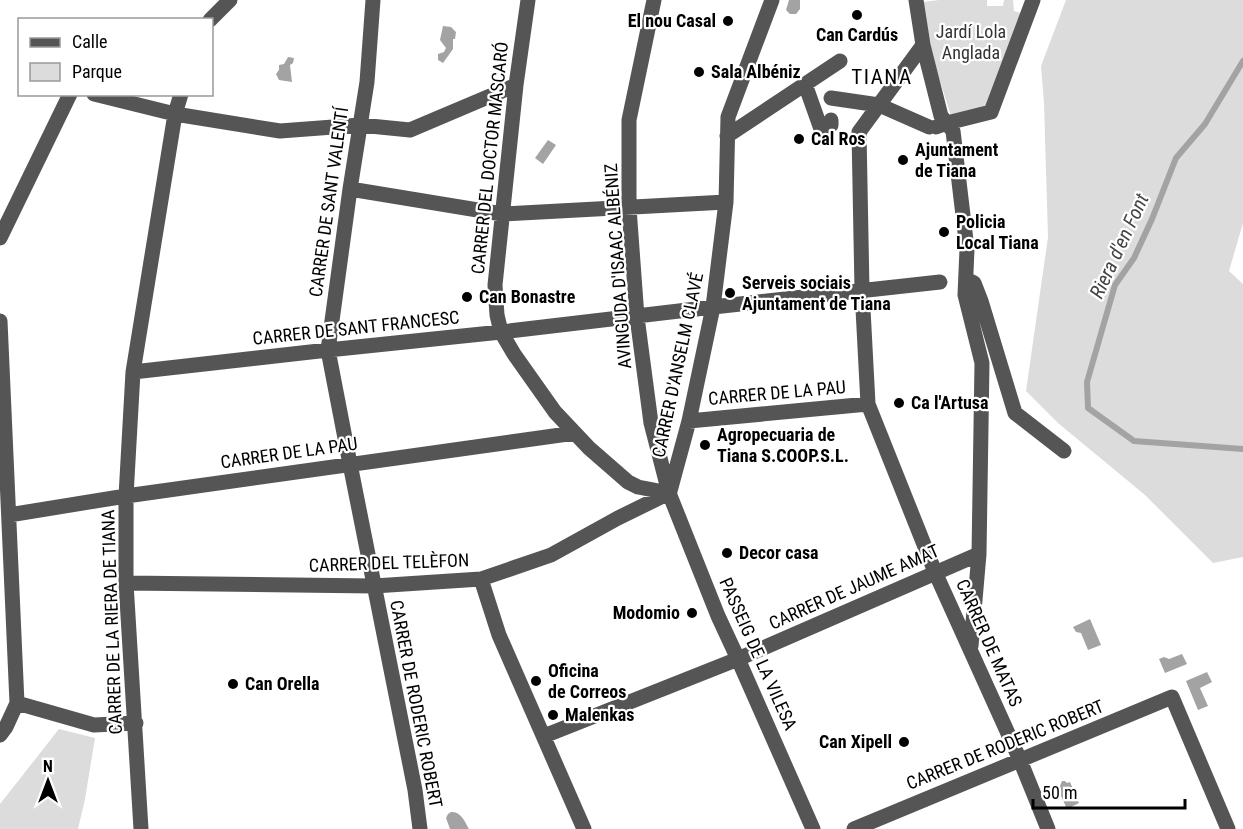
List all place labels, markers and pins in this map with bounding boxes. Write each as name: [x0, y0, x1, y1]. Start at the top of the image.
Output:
marker: Can Cardús: [850, 8, 864, 22]
place label: El nou Casal: [628, 10, 716, 31]
marker: El nou Casal: [721, 14, 735, 28]
place label: Can Cardús: [816, 24, 898, 45]
place label: Sala Albéniz: [711, 61, 801, 82]
marker: Sala Albéniz: [692, 65, 706, 79]
place label: Cal Ros: [811, 128, 866, 149]
marker: Cal Ros: [792, 132, 806, 146]
place label: Ajuntament de Tiana: [915, 139, 999, 181]
marker: Ajuntament de Tiana: [896, 153, 910, 167]
place label: Policia Local Tiana: [956, 211, 1039, 253]
marker: Policia Local Tiana: [937, 225, 951, 239]
place label: Serveis sociais Ajuntament de Tiana: [742, 272, 891, 314]
place label: Can Bonastre: [479, 286, 576, 307]
marker: Serveis sociais Ajuntament de Tiana: [723, 286, 737, 300]
marker: Can Bonastre: [460, 290, 474, 304]
place label: Ca l'Artusa: [911, 392, 988, 413]
marker: Ca l'Artusa: [892, 396, 906, 410]
place label: Agropecuaria de Tiana S.COOP.S.L.: [717, 424, 849, 466]
marker: Agropecuaria de Tiana S.COOP.S.L.: [698, 438, 712, 452]
place label: Decor casa: [739, 542, 819, 563]
marker: Decor casa: [720, 546, 734, 560]
place label: Modomio: [613, 602, 680, 623]
marker: Modomio: [685, 606, 699, 620]
place label: Oficina de Correos: [548, 660, 626, 702]
place label: Can Orella: [245, 673, 320, 694]
marker: Oficina de Correos: [529, 674, 543, 688]
marker: Can Orella: [226, 677, 240, 691]
place label: Malenkas: [565, 704, 634, 725]
marker: Malenkas: [546, 708, 560, 722]
place label: Can Xipell: [819, 731, 892, 752]
marker: Can Xipell: [897, 735, 911, 749]

